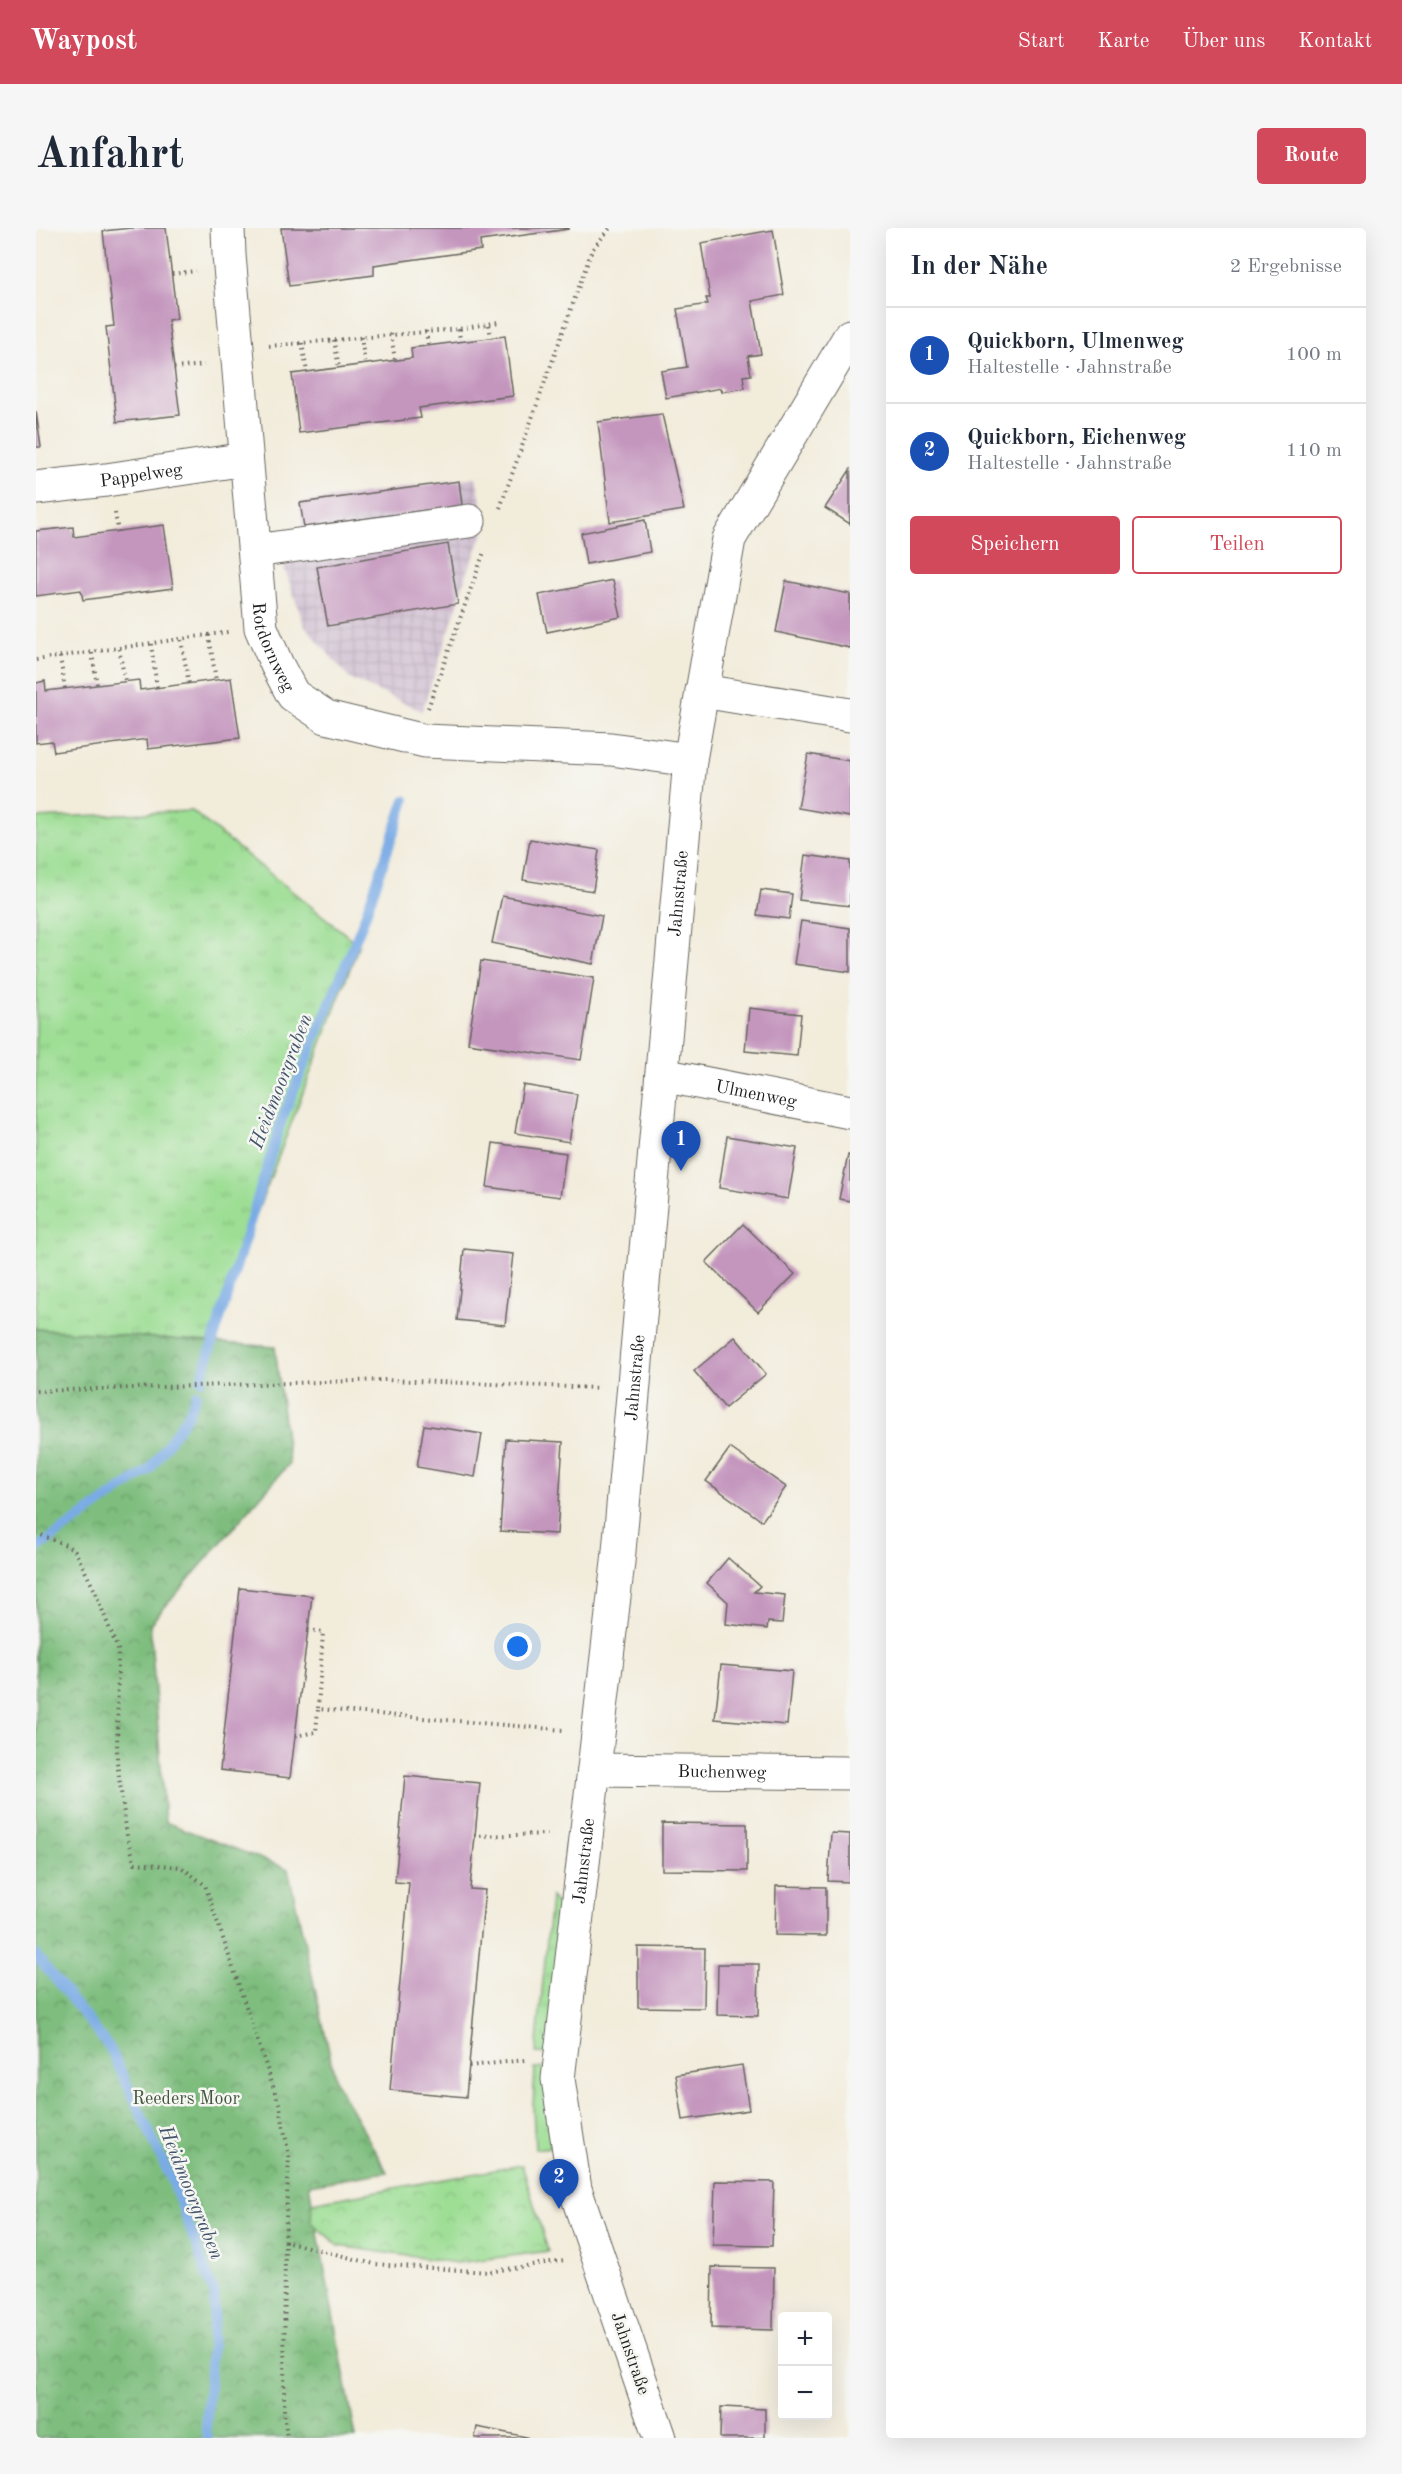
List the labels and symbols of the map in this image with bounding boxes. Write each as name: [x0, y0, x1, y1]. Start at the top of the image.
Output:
street label: Pappelweg: [99, 461, 184, 491]
street label: Rotdornweg: [249, 602, 298, 695]
street label: Jahnstraße: [666, 850, 692, 937]
water label: Heidmoorgraben: [247, 1011, 317, 1153]
street label: Ulmenweg: [714, 1078, 798, 1111]
pin: 1: [662, 1122, 700, 1171]
street label: Jahnstraße: [623, 1334, 648, 1422]
your location: [503, 1632, 532, 1661]
street label: Buchenweg: [677, 1763, 767, 1782]
street label: Jahnstraße: [570, 1817, 598, 1905]
park label: Reeders Moor: [132, 2090, 240, 2108]
water label: Heidmoorgraben: [154, 2122, 226, 2263]
pin: 2: [540, 2160, 578, 2209]
street label: Jahnstraße: [608, 2310, 653, 2397]

